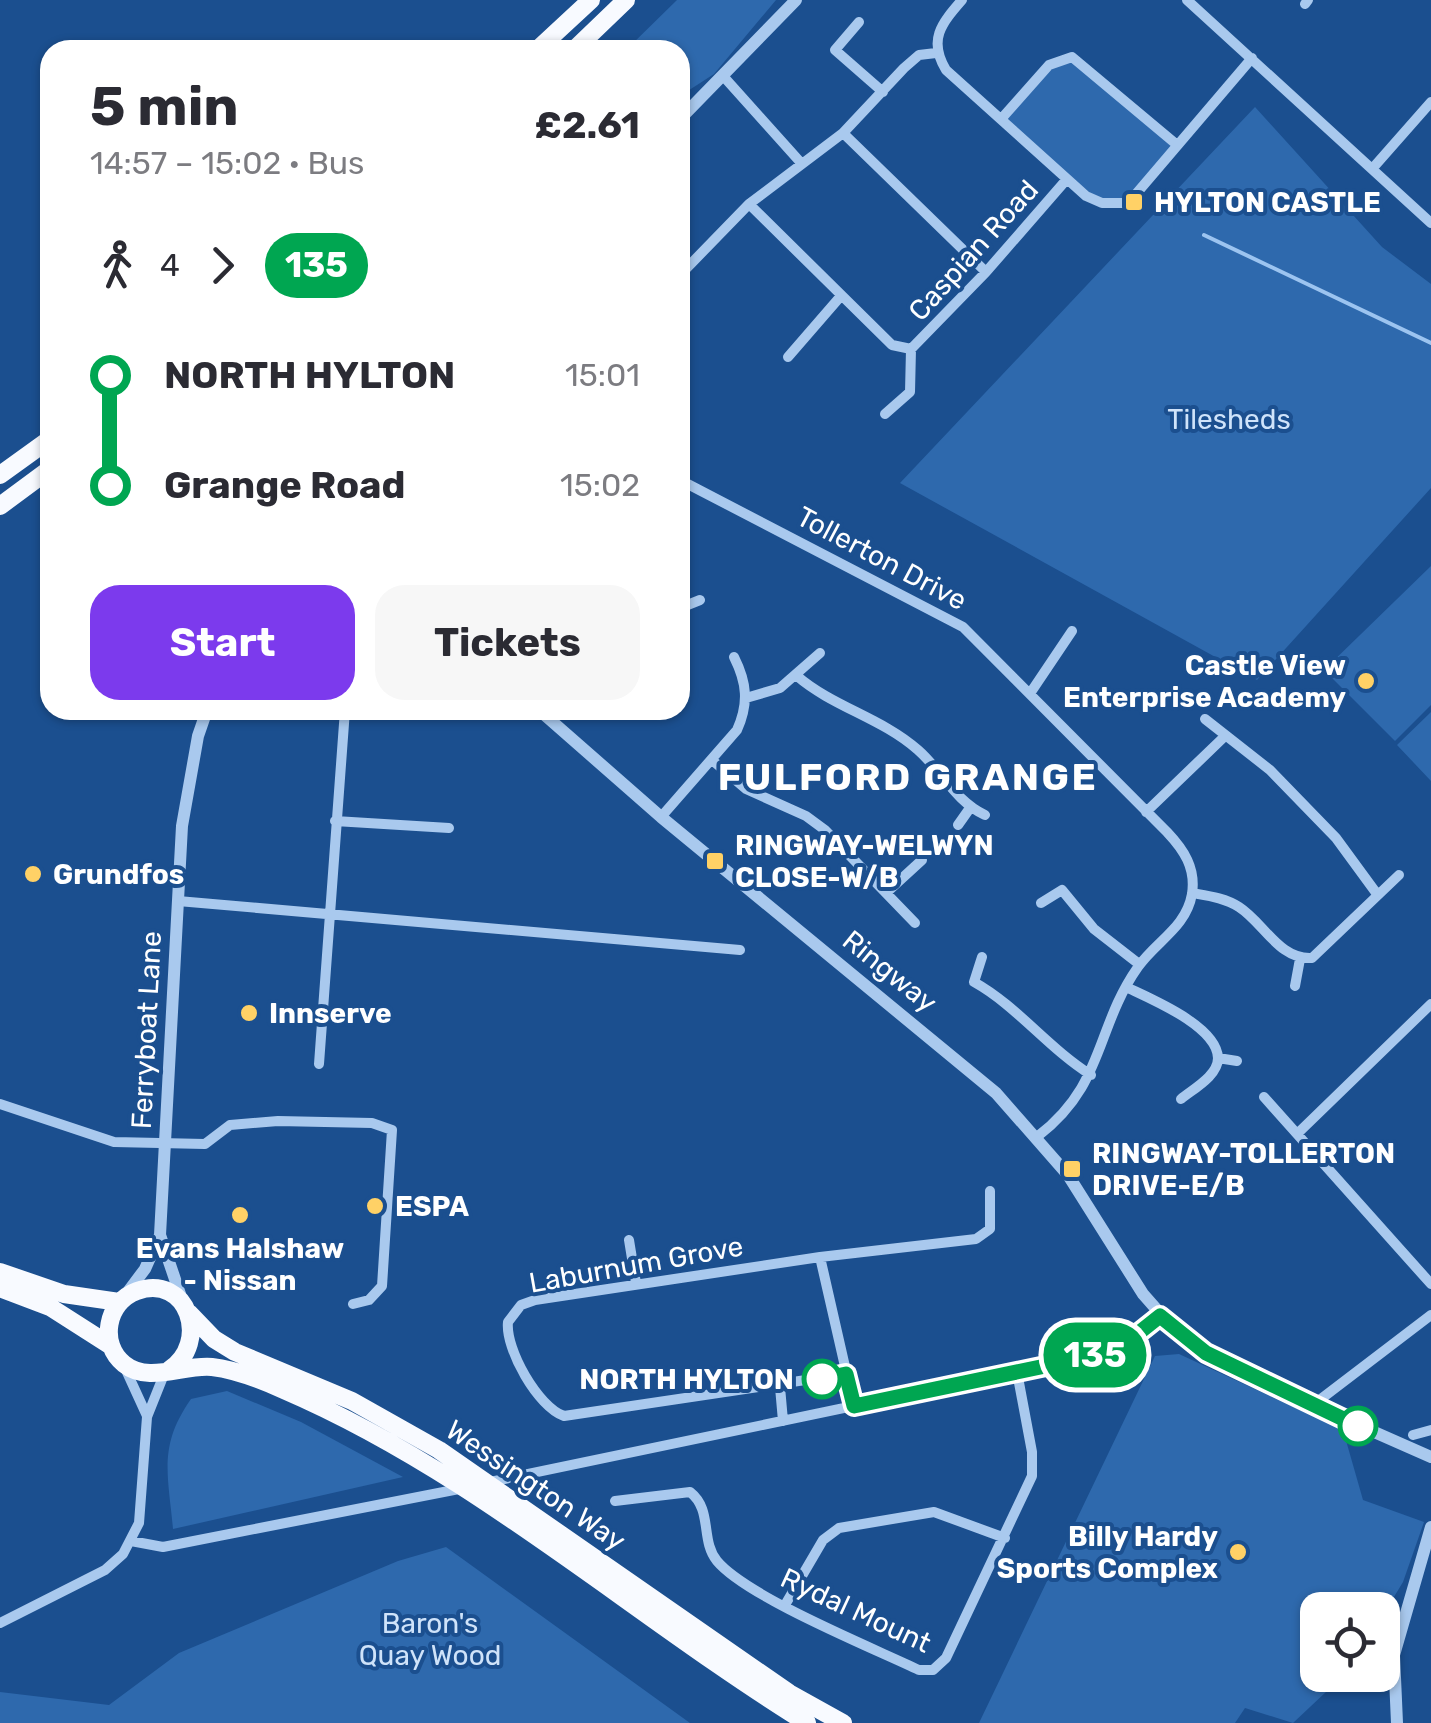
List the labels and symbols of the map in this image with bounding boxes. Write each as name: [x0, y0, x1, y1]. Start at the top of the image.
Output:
street label: Caspian Road: [902, 173, 1045, 327]
place label: HYLTON CASTLE: [1154, 186, 1381, 219]
marker: HYLTON CASTLE: [1123, 191, 1145, 213]
park label: Tilesheds: [1167, 403, 1291, 436]
street label: Tollerton Drive: [791, 500, 972, 617]
place label: Castle View Enterprise Academy: [1063, 649, 1346, 714]
marker: Castle View Enterprise Academy: [1355, 670, 1377, 692]
district label: FULFORD GRANGE: [718, 754, 1098, 800]
place label: RINGWAY-WELWYN CLOSE-W/B: [735, 829, 994, 894]
marker: RINGWAY-WELWYN CLOSE-W/B: [704, 850, 726, 872]
place label: Grundfos: [53, 858, 184, 891]
marker: Grundfos: [22, 863, 44, 885]
street label: Ringway: [836, 924, 943, 1019]
street label: Ferryboat Lane: [125, 930, 168, 1130]
place label: Innserve: [269, 997, 392, 1030]
marker: Innserve: [238, 1002, 260, 1024]
place label: RINGWAY-TOLLERTON DRIVE-E/B: [1092, 1137, 1395, 1202]
marker: RINGWAY-TOLLERTON DRIVE-E/B: [1061, 1158, 1083, 1180]
place label: ESPA: [395, 1190, 469, 1223]
marker: ESPA: [364, 1195, 386, 1217]
marker: Evans Halshaw - Nissan: [229, 1204, 251, 1226]
street label: Laburnum Grove: [527, 1229, 746, 1300]
place label: Evans Halshaw - Nissan: [136, 1232, 344, 1297]
line badge: 135: [1038, 1322, 1152, 1388]
marker: NORTH HYLTON: [803, 1360, 841, 1398]
place label: NORTH HYLTON: [579, 1363, 794, 1396]
unlabelled marker: [1339, 1407, 1377, 1445]
street label: Wessington Way: [440, 1413, 632, 1558]
place label: Billy Hardy Sports Complex: [997, 1520, 1219, 1585]
marker: Billy Hardy Sports Complex: [1227, 1541, 1249, 1563]
street label: Rydal Mount: [775, 1561, 936, 1660]
park label: Baron's Quay Wood: [359, 1607, 501, 1672]

